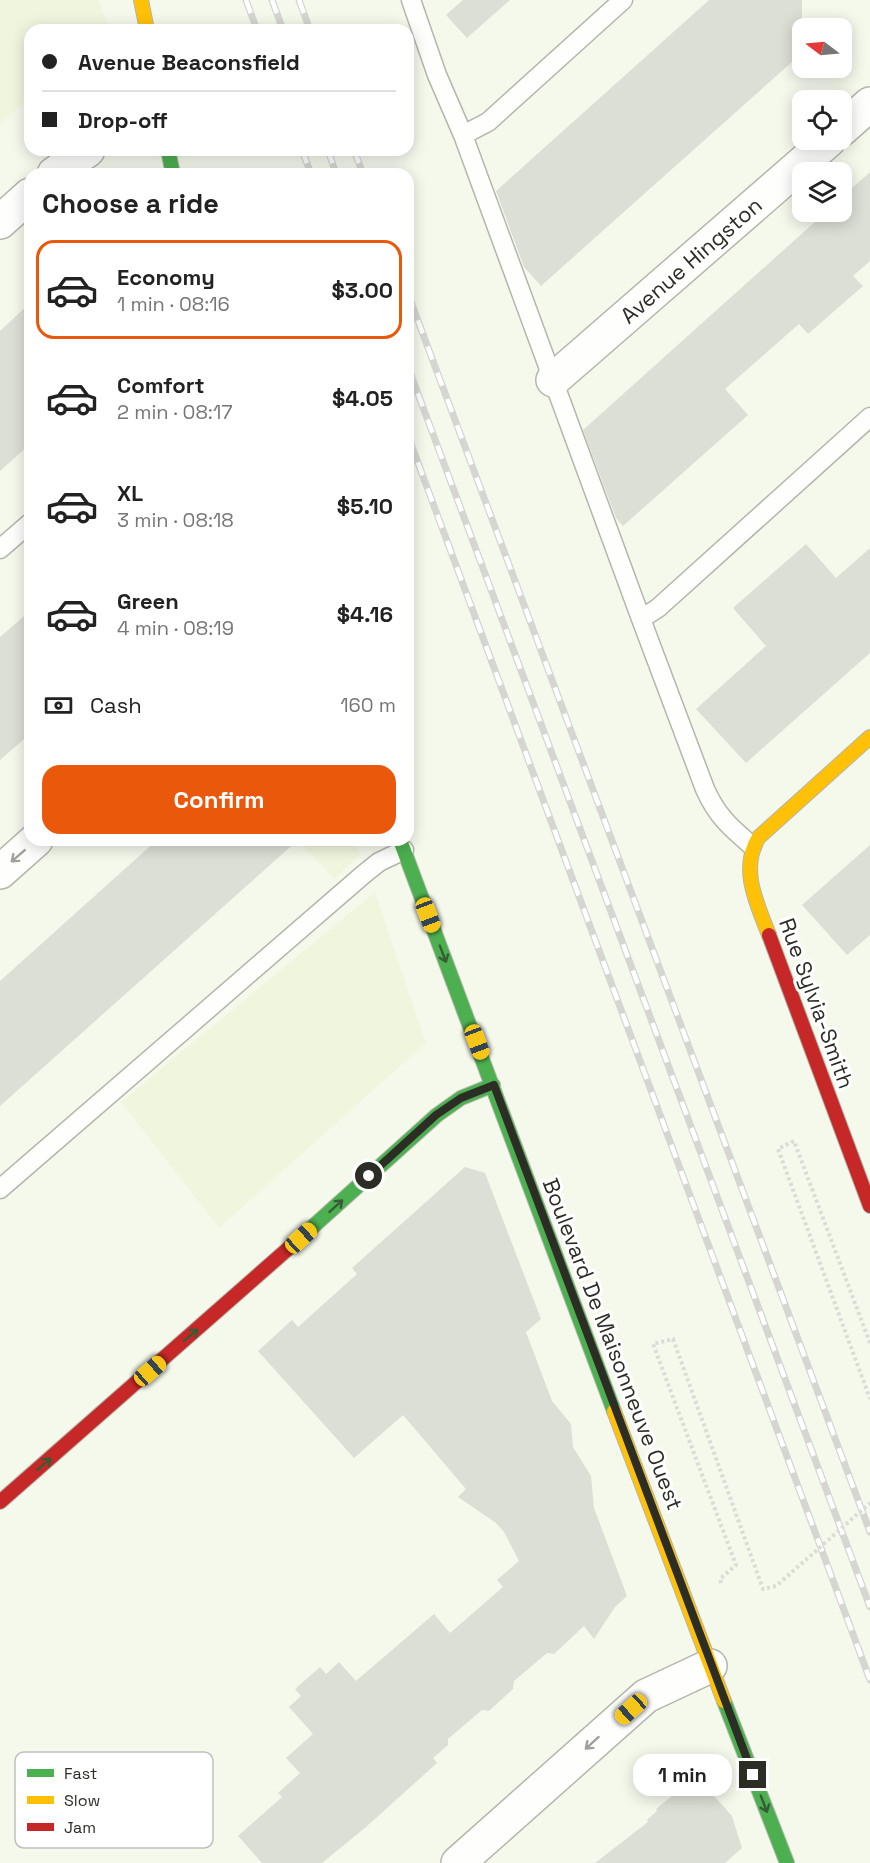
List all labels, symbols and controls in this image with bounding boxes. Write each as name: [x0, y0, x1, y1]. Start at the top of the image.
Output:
north arrow: [792, 18, 852, 78]
map controls: [792, 18, 852, 222]
text: Avenue Beaconsfield: [78, 48, 300, 76]
button: locate: [792, 90, 852, 150]
text: Drop-off: [78, 106, 168, 134]
button: layers: [792, 162, 852, 222]
text: Choose a ride: [42, 186, 219, 221]
street label: Avenue Hingston: [614, 191, 768, 329]
icon: car: [45, 263, 99, 317]
text: Economy: [117, 263, 215, 291]
text: $3.00: [331, 276, 393, 304]
text: 1 min · 08:16: [117, 291, 230, 317]
icon: car: [45, 371, 99, 425]
text: Comfort: [117, 371, 205, 399]
text: $4.05: [332, 384, 393, 412]
text: 2 min · 08:17: [117, 399, 233, 425]
icon: car: [45, 479, 99, 533]
text: XL: [117, 479, 143, 507]
text: $5.10: [337, 492, 393, 520]
text: 3 min · 08:18: [117, 507, 234, 533]
icon: car: [45, 587, 99, 641]
text: Green: [117, 587, 179, 615]
text: $4.16: [337, 600, 393, 628]
text: 4 min · 08:19: [117, 615, 234, 641]
icon: cash: [42, 689, 75, 722]
text: Cash: [90, 691, 142, 719]
text: 160 m: [340, 692, 396, 718]
button: Confirm: [42, 765, 396, 834]
one-way arrow: [11, 849, 26, 863]
car: [413, 895, 443, 935]
street label: Rue Sylvia-Smith: [773, 914, 861, 1092]
one-way arrow: [439, 944, 450, 962]
car: [462, 1022, 492, 1062]
route start: [355, 1162, 382, 1189]
street label: Boulevard De Maisonneuve Ouest: [537, 1174, 689, 1514]
one-way arrow: [329, 1199, 344, 1213]
car: [282, 1219, 320, 1257]
one-way arrow: [183, 1328, 198, 1342]
car: [131, 1352, 169, 1390]
one-way arrow: [36, 1457, 51, 1471]
car: [612, 1690, 650, 1728]
one-way arrow: [585, 1736, 600, 1750]
legend: [15, 1752, 213, 1848]
callout: 1 min: [633, 1754, 732, 1796]
route end: [739, 1761, 766, 1788]
text: 1 min: [658, 1762, 707, 1788]
text: Fast: [64, 1763, 97, 1784]
text: Slow: [64, 1790, 100, 1811]
one-way arrow: [759, 1794, 770, 1813]
text: Jam: [64, 1817, 96, 1838]

